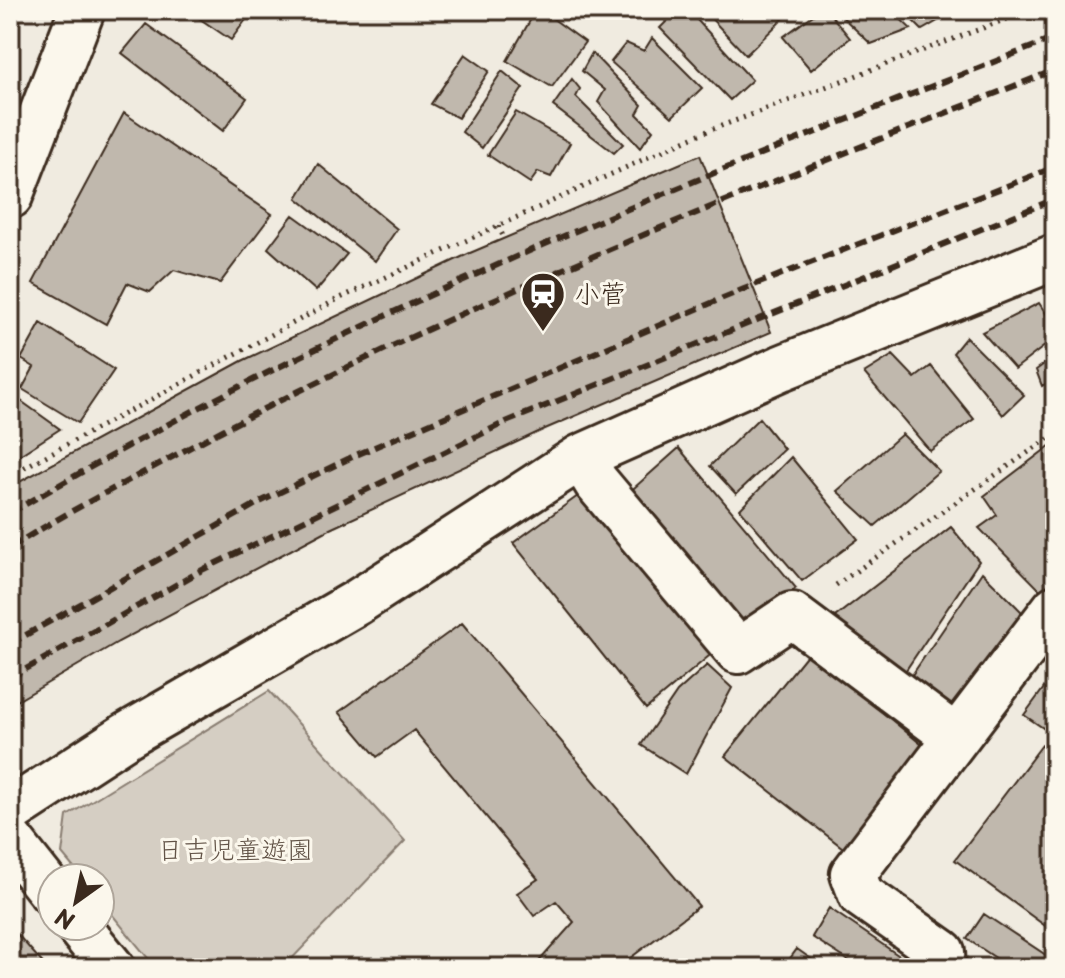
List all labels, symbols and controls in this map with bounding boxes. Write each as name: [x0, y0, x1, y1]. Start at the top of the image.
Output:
station icon: 小菅: [519, 270, 567, 333]
place label: 小菅: [574, 273, 626, 312]
park label: 日吉児童遊園: [157, 829, 313, 868]
north arrow: [36, 862, 116, 942]
text: N: [48, 901, 81, 939]

